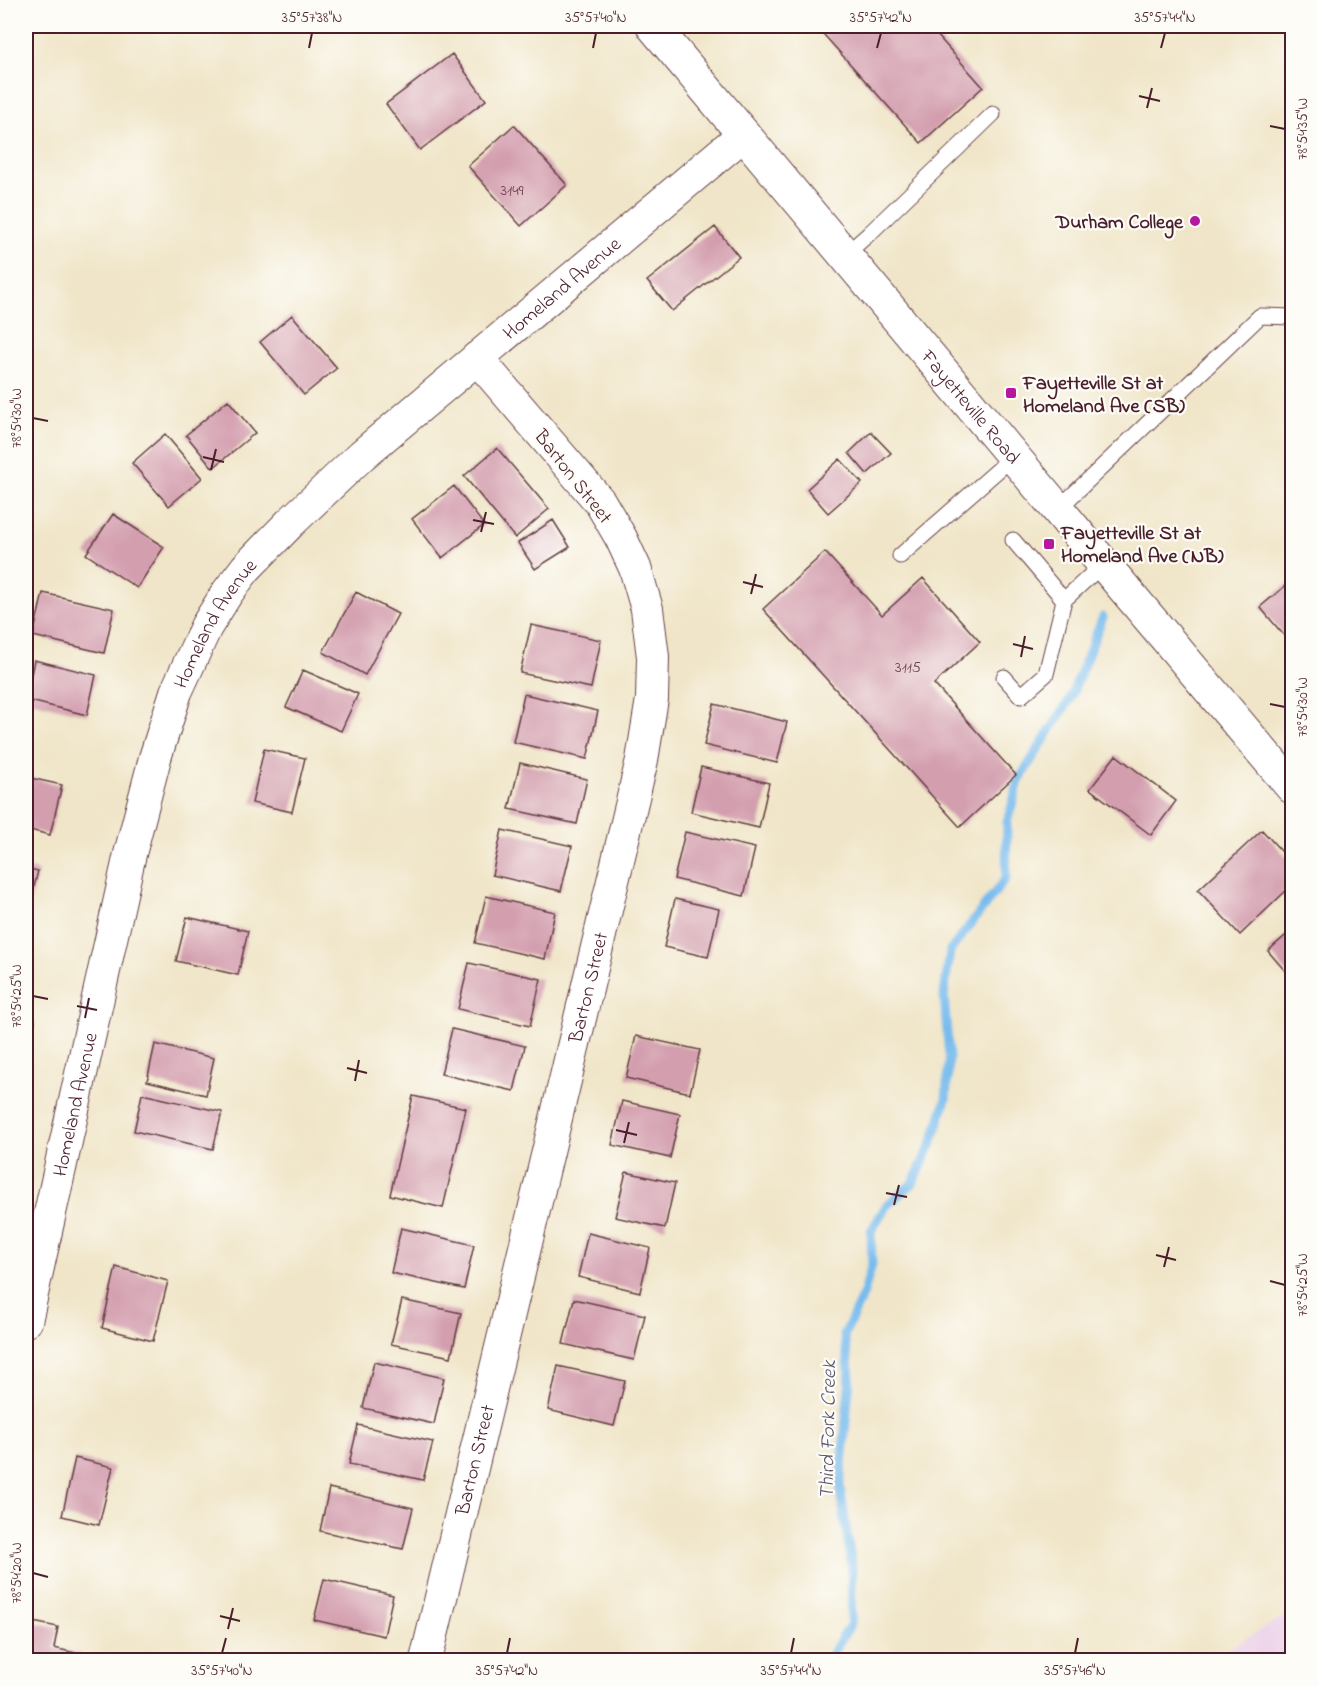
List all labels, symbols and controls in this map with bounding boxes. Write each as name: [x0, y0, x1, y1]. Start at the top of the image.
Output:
text: 35°57'38"N: [282, 7, 342, 29]
text: 35°57'40"N: [565, 7, 627, 29]
text: 35°57'42"N: [850, 7, 912, 29]
text: 35°57'44"N: [1134, 7, 1196, 29]
text: 78°54'35"W: [1292, 98, 1314, 160]
house number: 3149: [500, 179, 524, 203]
place label: Durham College: [1055, 209, 1184, 239]
marker: Durham College: [1188, 214, 1202, 228]
street label: Homeland Avenue: [497, 231, 628, 348]
street label: Fayetteville Road: [912, 343, 1026, 472]
place label: Fayetteville St at Homeland Ave (SB): [1022, 370, 1185, 422]
marker: Fayetteville St at Homeland Ave (SB): [1004, 386, 1018, 400]
text: 78°54'30"W: [6, 388, 28, 448]
street label: Barton Street: [525, 423, 618, 531]
place label: Fayetteville St at Homeland Ave (NB): [1060, 520, 1224, 572]
marker: Fayetteville St at Homeland Ave (NB): [1042, 537, 1056, 551]
street label: Homeland Avenue: [168, 553, 265, 694]
house number: 3115: [895, 656, 921, 680]
text: 78°54'30"W: [1292, 677, 1314, 737]
street label: Barton Street: [562, 929, 617, 1047]
text: 78°54'25"W: [6, 964, 28, 1028]
street label: Homeland Avenue: [47, 1030, 107, 1180]
text: 78°54'25"W: [1292, 1253, 1314, 1317]
water label: Third Fork Creek: [813, 1359, 845, 1500]
street label: Barton Street: [449, 1402, 504, 1520]
text: 78°54'20"W: [6, 1542, 28, 1604]
text: 35°57'40"N: [191, 1660, 253, 1682]
text: 35°57'42"N: [476, 1660, 538, 1682]
text: 35°57'44"N: [760, 1660, 822, 1682]
text: 35°57'46"N: [1044, 1660, 1106, 1682]

